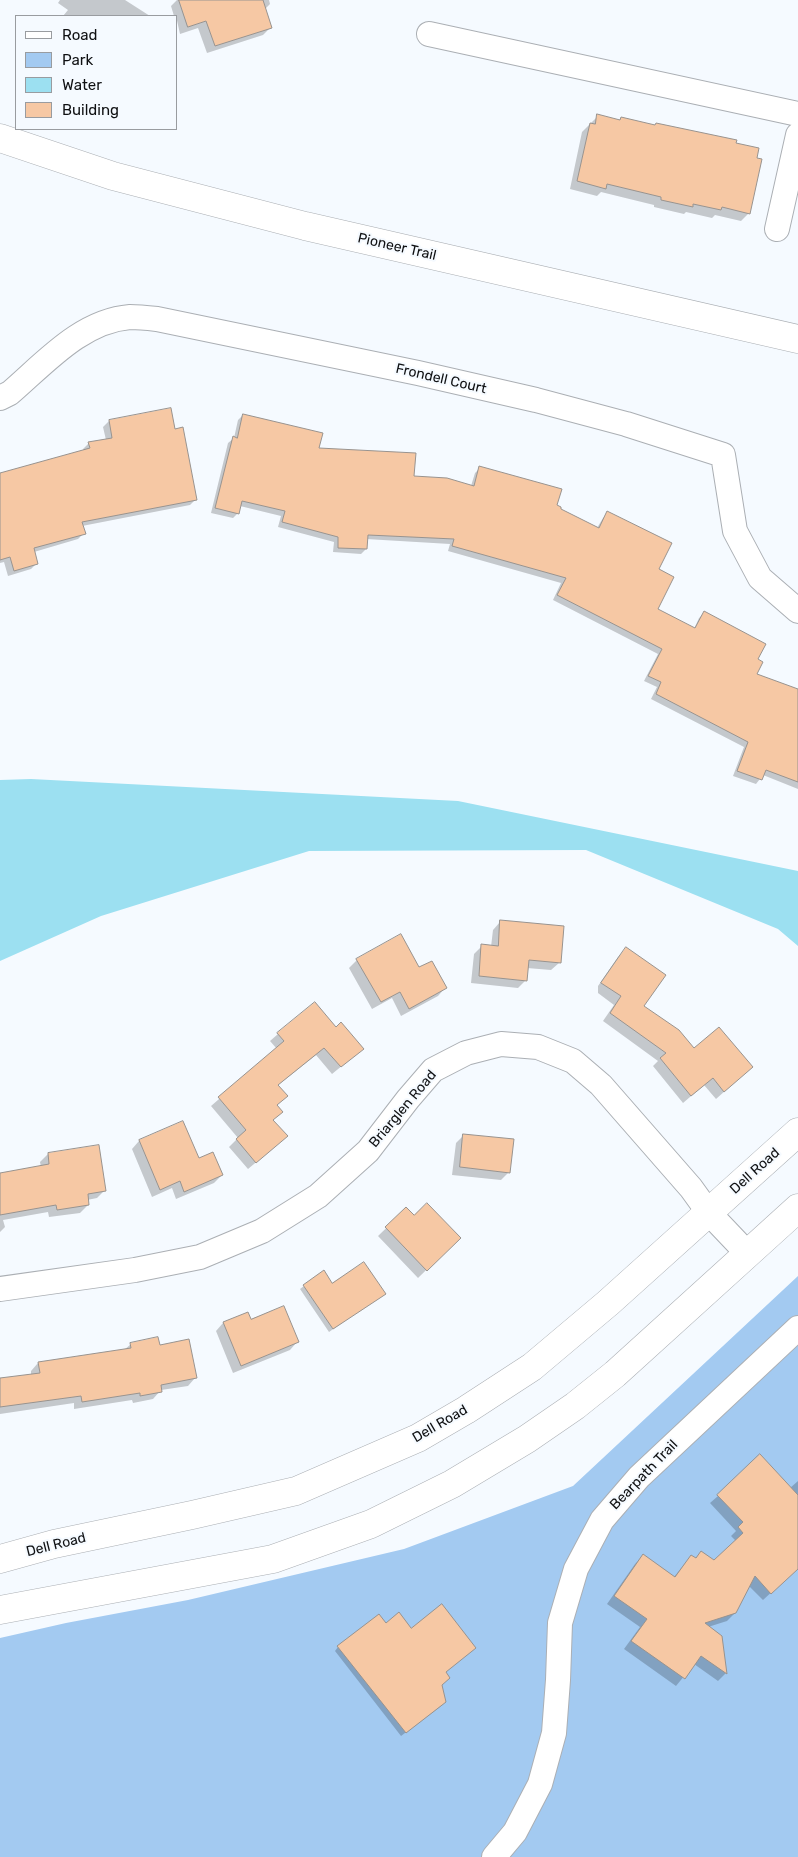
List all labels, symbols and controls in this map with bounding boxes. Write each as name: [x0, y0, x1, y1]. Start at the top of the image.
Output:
legend: [15, 15, 178, 130]
text: Road: [62, 26, 98, 44]
text: Park: [62, 51, 93, 69]
text: Water: [62, 76, 102, 94]
text: Building: [62, 101, 119, 119]
street label: Pioneer Trail: [356, 230, 438, 264]
street label: Frondell Court: [394, 360, 488, 398]
street label: Briarglen Road: [366, 1067, 440, 1151]
street label: Dell Road: [727, 1144, 783, 1198]
street label: Dell Road: [409, 1402, 471, 1446]
street label: Bearpath Trail: [607, 1437, 681, 1513]
street label: Dell Road: [24, 1529, 88, 1561]

